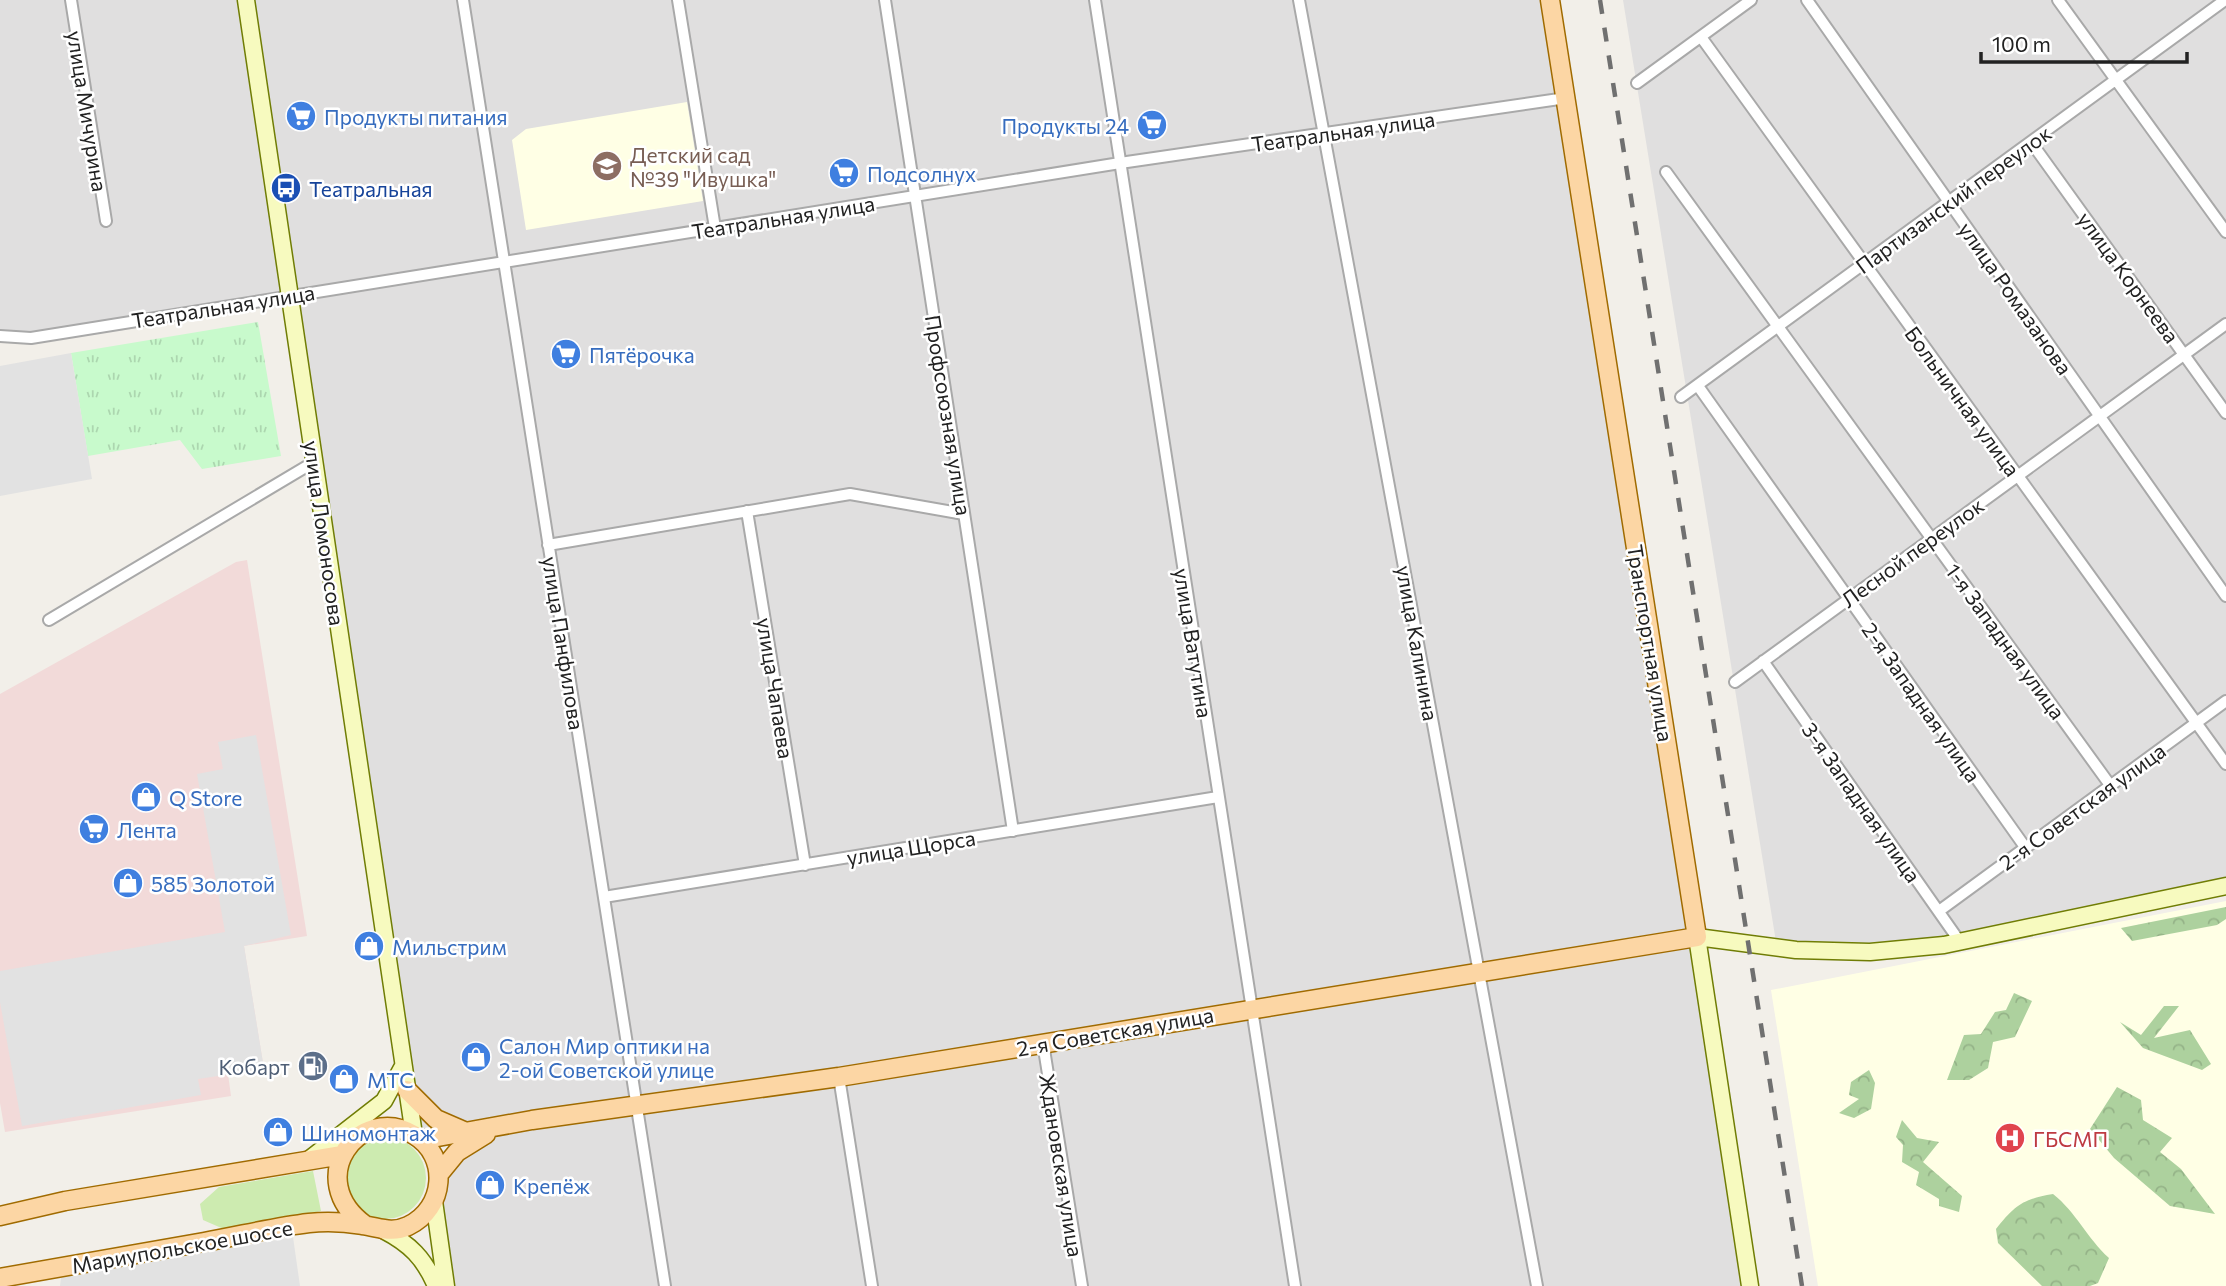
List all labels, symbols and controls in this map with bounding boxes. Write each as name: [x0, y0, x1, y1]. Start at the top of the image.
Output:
scale bar: [1981, 21, 2188, 65]
street label: улица Мичурина: [63, 29, 113, 193]
text: 100 m: [1992, 31, 2051, 56]
supermarket icon: Продукты питания: [284, 99, 318, 133]
place label: Продукты питания: [324, 104, 508, 129]
street label: Театральная улица: [1250, 106, 1436, 156]
supermarket icon: Продукты 24: [1135, 108, 1169, 142]
place label: Продукты 24: [1001, 113, 1129, 138]
street label: Партизанский переулок: [1850, 120, 2056, 278]
place label: Детский сад №39 "Ивушка": [630, 142, 776, 191]
school or university icon: Детский сад №39 "Ивушка": [590, 149, 624, 183]
supermarket icon: Подсолнух: [827, 156, 861, 190]
place label: Подсолнух: [867, 161, 976, 186]
bus stop icon: Театральная: [269, 171, 303, 205]
place label: Театральная: [309, 176, 433, 201]
street label: Театральная улица: [690, 190, 876, 244]
street label: улица Корнеева: [2073, 207, 2185, 347]
street label: улица Ромазанова: [1954, 217, 2078, 379]
street label: Театральная улица: [130, 279, 316, 333]
street label: Профсоюзная улица: [921, 313, 977, 517]
street label: Больничная улица: [1900, 321, 2026, 481]
supermarket icon: Пятёрочка: [549, 337, 583, 371]
place label: Пятёрочка: [589, 342, 695, 367]
street label: улица Ломоносова: [300, 439, 350, 627]
street label: Лесной переулок: [1836, 492, 1988, 612]
street label: Транспортная улица: [1623, 543, 1679, 743]
street label: улица Панфилова: [538, 554, 590, 732]
street label: 1-я Западная улица: [1941, 558, 2071, 724]
street label: улица Калинина: [1392, 563, 1444, 723]
street label: улица Ватутина: [1170, 566, 1218, 720]
street label: улица Чапаева: [753, 616, 799, 760]
street label: 2-я Западная улица: [1858, 617, 1986, 787]
street label: 3-я Западная улица: [1797, 717, 1927, 887]
street label: 2-я Советская улица: [1994, 737, 2170, 875]
shop icon: Q Store: [129, 780, 163, 814]
place label: Q Store: [169, 785, 242, 810]
supermarket icon: Лента: [77, 812, 111, 846]
place label: Лента: [117, 817, 177, 842]
street label: улица Щорса: [845, 824, 977, 870]
shop icon: 585 Золотой: [111, 866, 145, 900]
place label: 585 Золотой: [151, 871, 275, 896]
shop icon: Мильстрим: [352, 929, 386, 963]
place label: Мильстрим: [392, 934, 507, 959]
street label: 2-я Советская улица: [1015, 1001, 1215, 1061]
place label: Салон Мир оптики на 2-ой Советской улице: [499, 1033, 714, 1082]
shop icon: Салон Мир оптики на 2-ой Советской улице: [459, 1040, 493, 1074]
fuel station icon: Кобарт: [296, 1049, 330, 1083]
place label: Кобарт: [218, 1054, 290, 1079]
shop icon: МТС: [327, 1062, 361, 1096]
place label: МТС: [367, 1067, 414, 1092]
street label: Ждановская улица: [1035, 1071, 1089, 1259]
shop icon: Шиномонтаж: [261, 1115, 295, 1149]
place label: Шиномонтаж: [301, 1120, 437, 1145]
hospital icon: ГБСМП: [1993, 1121, 2027, 1155]
place label: ГБСМП: [2033, 1126, 2108, 1151]
shop icon: Крепёж: [473, 1168, 507, 1202]
place label: Крепёж: [513, 1173, 590, 1198]
street label: Мариупольское шоссе: [70, 1214, 294, 1278]

